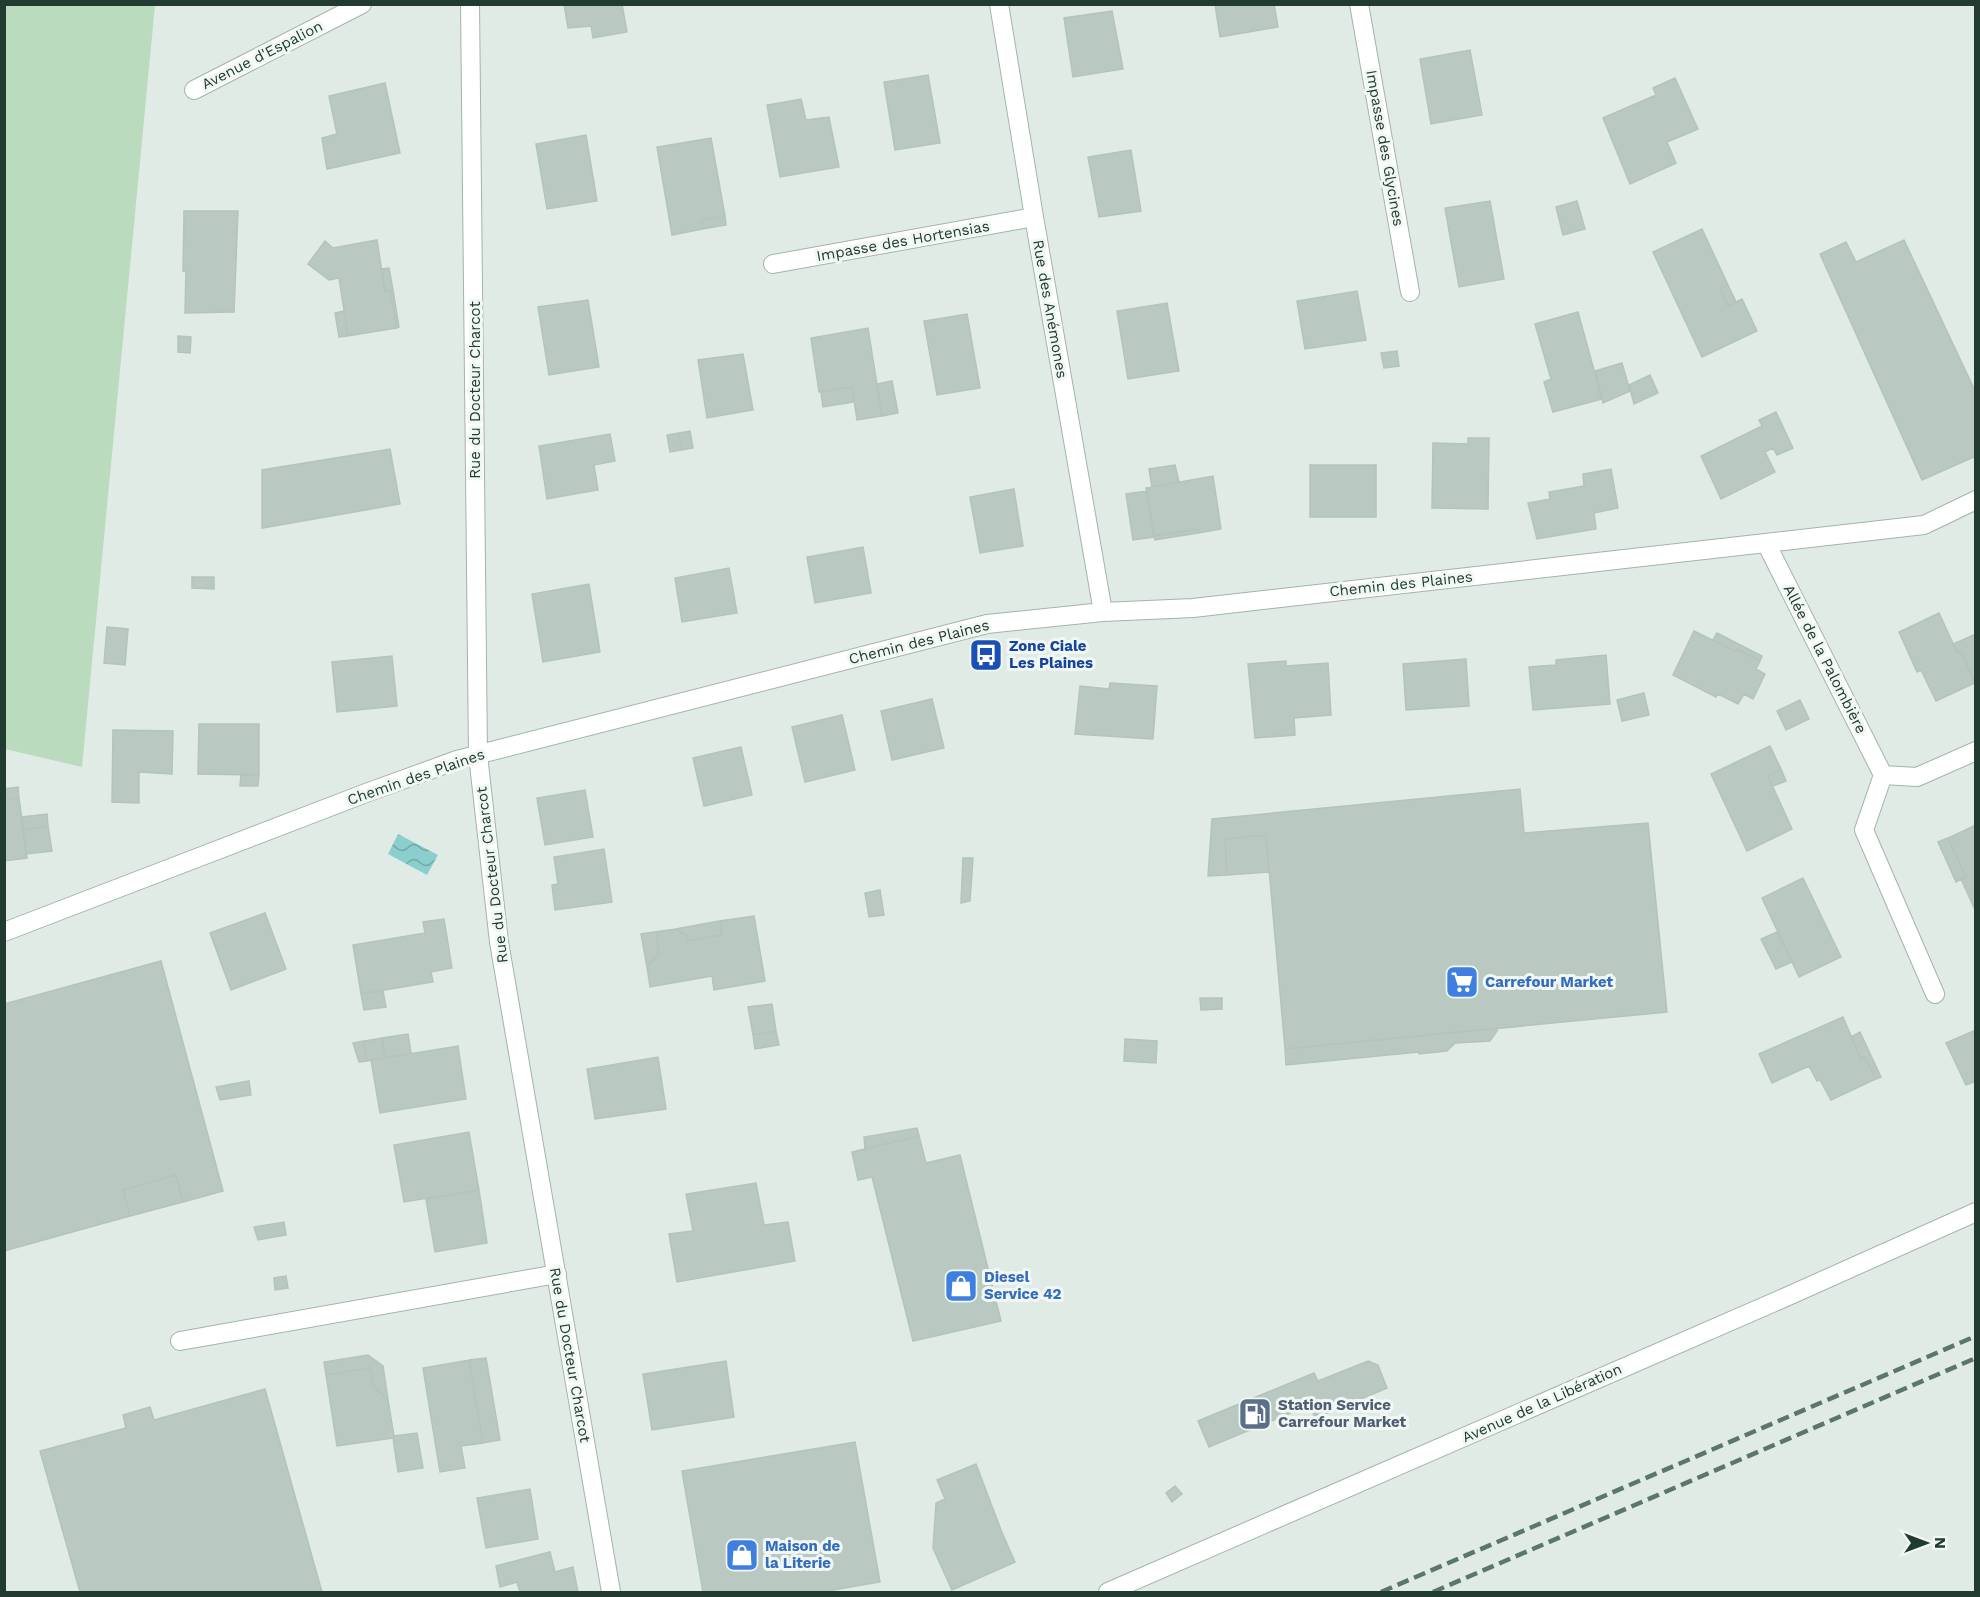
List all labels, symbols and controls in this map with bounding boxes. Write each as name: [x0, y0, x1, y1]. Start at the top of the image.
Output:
street label: Avenue d'Espalion: [199, 17, 325, 93]
street label: Impasse des Glycines: [1362, 68, 1408, 228]
street label: Impasse des Hortensias: [815, 217, 991, 265]
street label: Rue des Anémones: [1029, 238, 1071, 380]
street label: Rue du Docteur Charcot: [466, 301, 484, 479]
street label: Chemin des Plaines: [1328, 568, 1474, 600]
street label: Allée de la Palombière: [1780, 582, 1870, 736]
street label: Chemin des Plaines: [847, 616, 991, 668]
bus stop icon: Zone Ciale Les Plaines: [968, 637, 1004, 673]
place label: Zone Ciale Les Plaines: [1009, 637, 1093, 672]
street label: Chemin des Plaines: [345, 745, 487, 809]
street label: Rue du Docteur Charcot: [472, 785, 512, 964]
supermarket icon: Carrefour Market: [1444, 964, 1480, 1000]
place label: Carrefour Market: [1485, 973, 1614, 991]
street label: Rue du Docteur Charcot: [546, 1266, 594, 1445]
shop icon: Diesel Service 42: [943, 1268, 979, 1304]
place label: Diesel Service 42: [984, 1268, 1062, 1303]
street label: Avenue de la Libération: [1459, 1360, 1625, 1446]
fuel station icon: Station Service Carrefour Market: [1237, 1396, 1273, 1432]
place label: Station Service Carrefour Market: [1278, 1396, 1407, 1431]
north arrow: [1896, 1513, 1956, 1573]
shop icon: Maison de la Literie: [724, 1537, 760, 1573]
place label: Maison de la Literie: [765, 1537, 841, 1572]
text: N: [1931, 1537, 1950, 1549]

